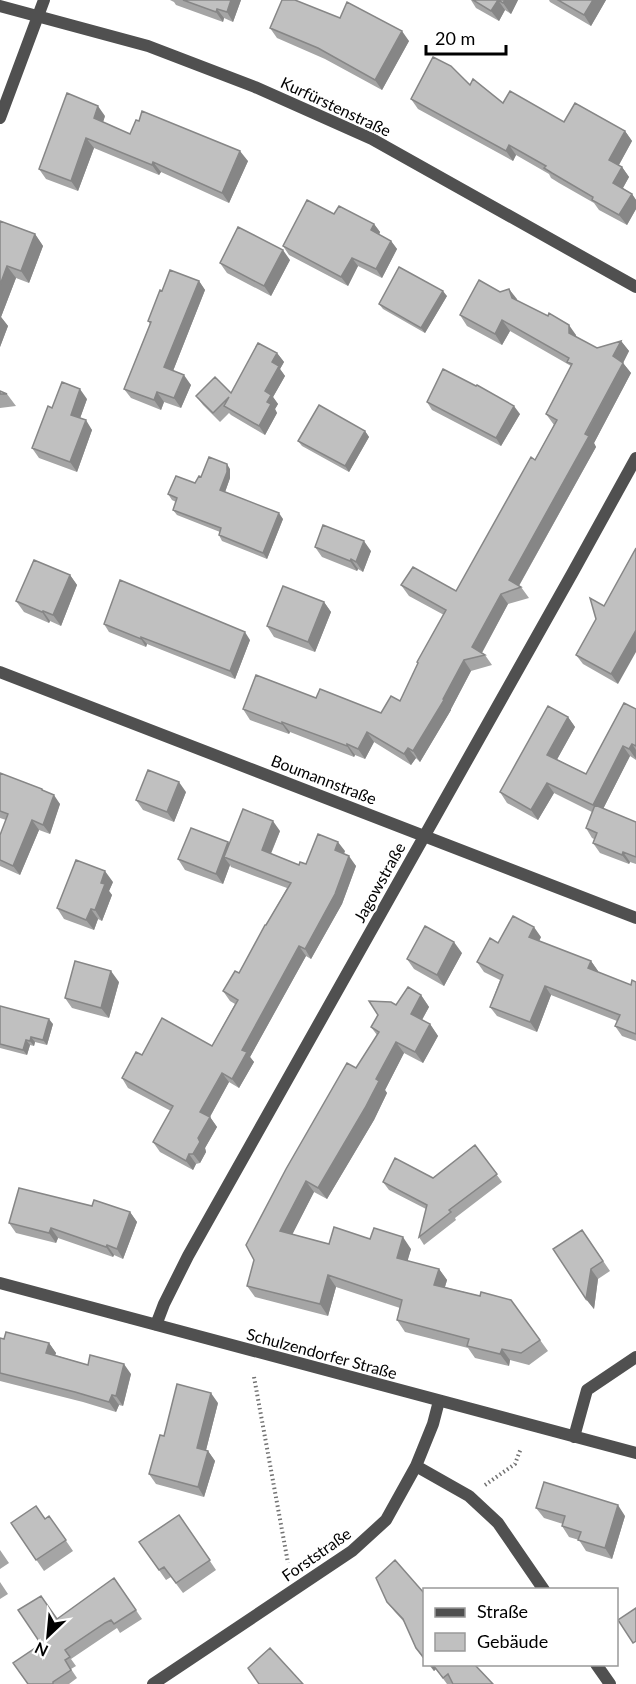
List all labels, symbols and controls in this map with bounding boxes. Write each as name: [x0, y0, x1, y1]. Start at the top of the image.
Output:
scale bar: [426, 18, 506, 56]
text: 20 m: [435, 27, 475, 49]
street label: Kurfürstenstraße: [278, 72, 394, 140]
street label: Boumannstraße: [269, 750, 379, 808]
street label: Jagowstraße: [349, 839, 409, 925]
street label: Schulzendorfer Straße: [245, 1324, 399, 1382]
street label: Forststraße: [278, 1523, 354, 1585]
legend: [423, 1588, 618, 1666]
text: Straße: [477, 1600, 528, 1622]
north arrow: [18, 1606, 78, 1666]
text: Gebäude: [477, 1630, 548, 1652]
text: N: [32, 1639, 51, 1661]

